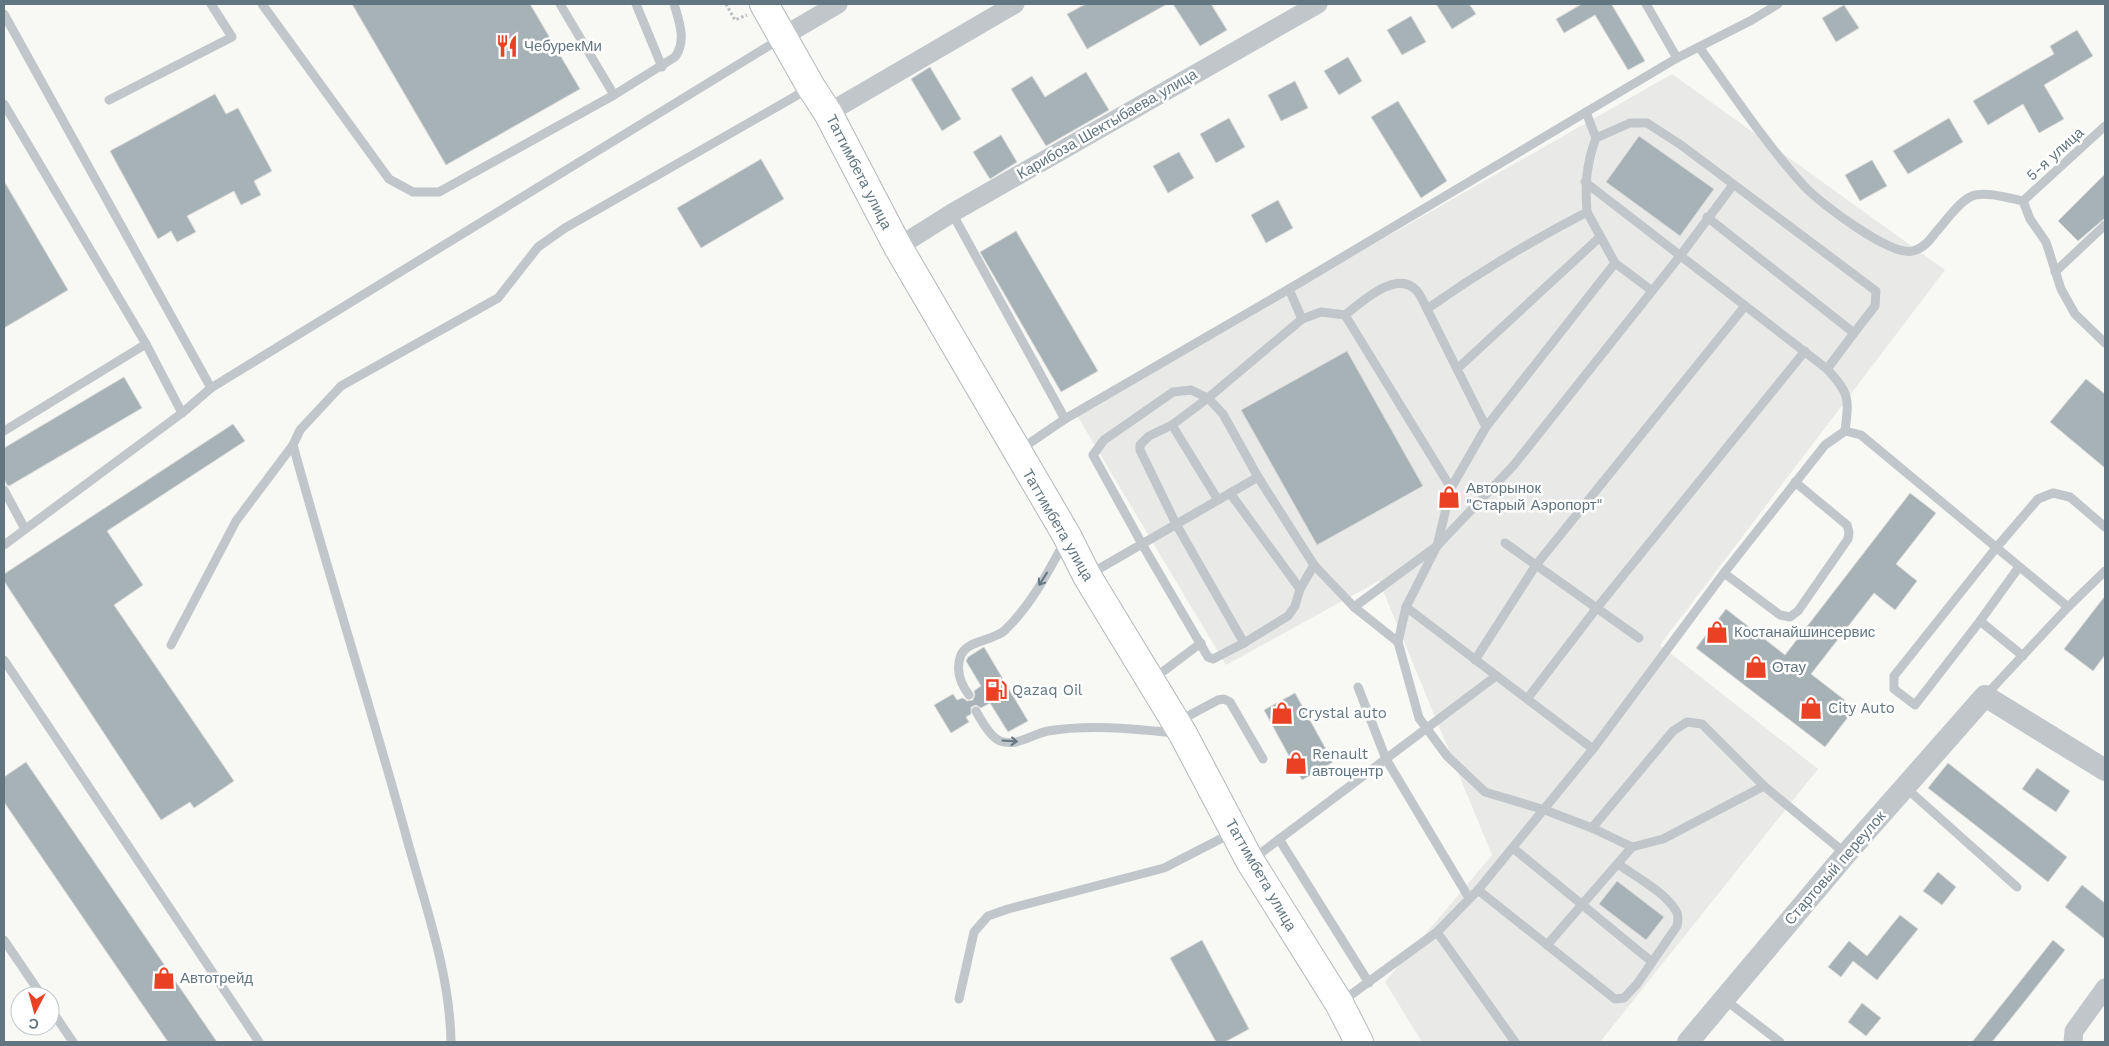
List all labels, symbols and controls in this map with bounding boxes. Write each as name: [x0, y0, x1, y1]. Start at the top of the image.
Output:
restaurant icon: ЧебурекМи: [494, 33, 520, 59]
place label: ЧебурекМи: [524, 37, 602, 55]
street label: Карибоза Шектыбаева улица: [1014, 65, 1201, 183]
street label: Таттимбета улица: [822, 112, 896, 233]
street label: 5-я улица: [2023, 123, 2088, 184]
street label: Таттимбета улица: [1019, 466, 1098, 585]
place label: Авторынок "Старый Аэропорт": [1466, 479, 1603, 514]
shop icon: Авторынок "Старый Аэропорт": [1436, 484, 1462, 510]
one-way arrow: [1037, 571, 1047, 585]
shop icon: Костанайшинсервис: [1704, 619, 1730, 645]
place label: Костанайшинсервис: [1734, 623, 1876, 641]
shop icon: Отау: [1743, 654, 1769, 680]
place label: Отау: [1772, 658, 1807, 676]
fuel station icon: Qazaq Oil: [983, 677, 1009, 703]
place label: Qazaq Oil: [1012, 681, 1083, 699]
shop icon: City Auto: [1798, 695, 1824, 721]
place label: City Auto: [1828, 699, 1895, 717]
shop icon: Crystal auto: [1269, 700, 1295, 726]
place label: Crystal auto: [1298, 704, 1387, 722]
one-way arrow: [1001, 737, 1017, 746]
place label: Renault автоцентр: [1312, 745, 1383, 780]
shop icon: Renault автоцентр: [1283, 750, 1309, 776]
street label: Стартовый переулок: [1781, 807, 1890, 929]
street label: Таттимбета улица: [1222, 816, 1301, 935]
shop icon: Автотрейд: [151, 965, 177, 991]
place label: Автотрейд: [180, 969, 253, 987]
north arrow: [10, 986, 60, 1036]
text: С: [28, 1015, 40, 1032]

